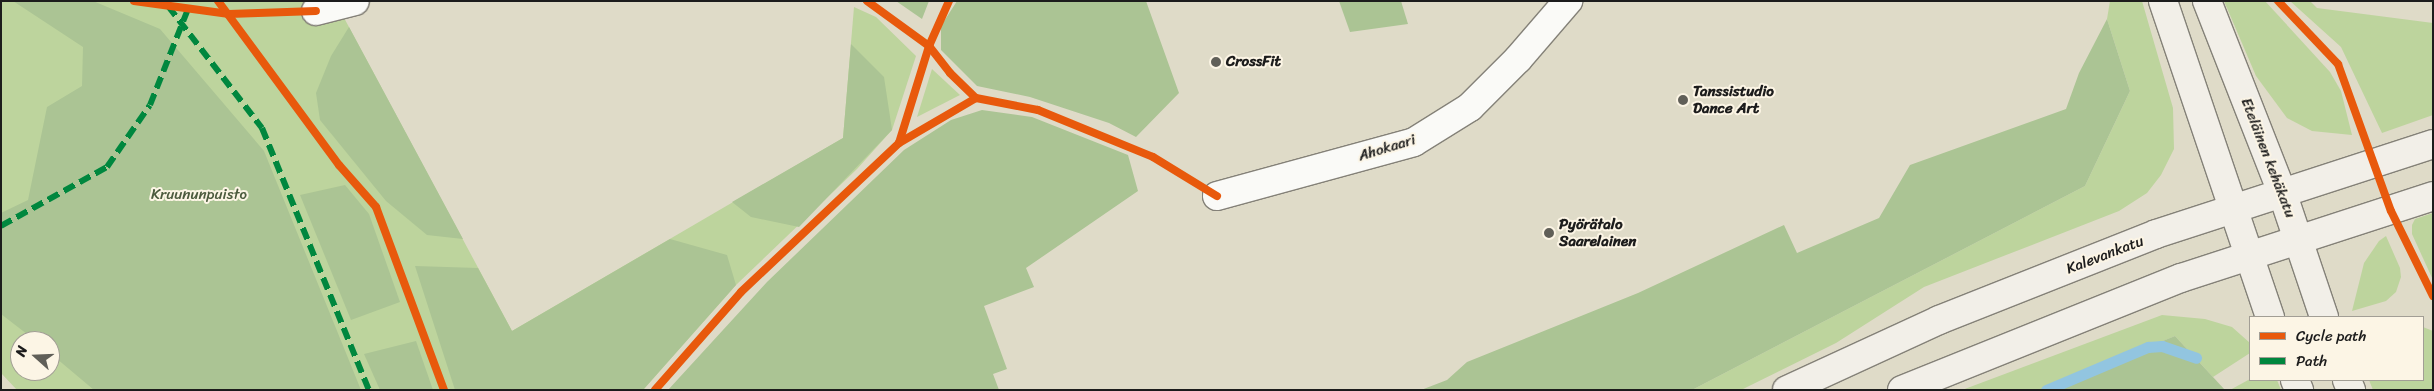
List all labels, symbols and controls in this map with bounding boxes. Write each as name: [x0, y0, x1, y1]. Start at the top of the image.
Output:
place label: CrossFit: [1226, 53, 1281, 71]
marker: CrossFit: [1210, 56, 1222, 68]
place label: Tanssistudio Dance Art: [1693, 82, 1774, 117]
marker: Tanssistudio Dance Art: [1677, 94, 1689, 106]
street label: Eteläinen kehäkatu: [2237, 95, 2299, 221]
street label: Ahokaari: [1356, 131, 1418, 165]
park label: Kruununpuisto: [151, 186, 247, 204]
place label: Pyörätalo Saarelainen: [1559, 215, 1636, 250]
marker: Pyörätalo Saarelainen: [1543, 227, 1555, 239]
street label: Kalevankatu: [2064, 232, 2146, 278]
legend: [2249, 316, 2424, 381]
text: Cycle path: [2296, 323, 2366, 349]
north arrow: [10, 331, 60, 381]
text: N: [8, 342, 35, 360]
text: Path: [2296, 348, 2327, 374]

